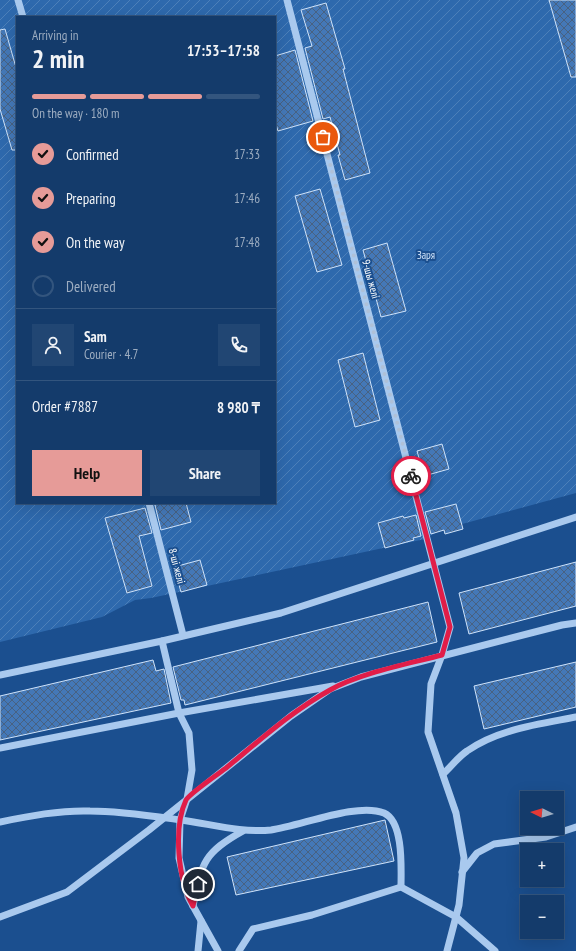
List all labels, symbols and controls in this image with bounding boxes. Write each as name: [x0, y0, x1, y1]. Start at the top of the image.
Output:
text: Arriving in: [32, 27, 79, 44]
text: 17:53–17:58: [187, 41, 260, 60]
text: 2 min: [32, 42, 85, 75]
text: On the way · 180 m: [32, 105, 119, 122]
pin: [306, 120, 340, 154]
icon: bag: [312, 126, 334, 148]
icon: check: [32, 143, 54, 165]
text: Confirmed: [66, 145, 119, 164]
text: 17:33: [234, 146, 260, 163]
icon: check: [32, 187, 54, 209]
text: Preparing: [66, 189, 116, 208]
text: 17:46: [234, 190, 260, 207]
icon: check: [32, 231, 54, 253]
text: On the way: [66, 233, 125, 252]
text: 17:48: [234, 234, 260, 251]
park label: Заря: [417, 248, 435, 262]
street label: 9-шы желі: [359, 258, 383, 300]
text: Delivered: [66, 277, 116, 296]
button: person: [32, 324, 74, 366]
button: phone: [218, 324, 260, 366]
text: Sam: [84, 327, 107, 346]
text: Courier · 4.7: [84, 346, 138, 363]
text: Order #7887: [32, 397, 98, 416]
text: 8 980 ₸: [217, 398, 260, 417]
button: Help: [32, 450, 142, 496]
button: Share: [150, 450, 260, 496]
courier: [391, 456, 431, 496]
icon: bike: [400, 465, 422, 487]
street label: 8-ші желі: [166, 547, 188, 585]
north arrow: [520, 791, 564, 835]
map controls: [520, 791, 564, 939]
button: +: [520, 843, 564, 887]
pin: [181, 867, 215, 901]
icon: home: [187, 873, 209, 895]
button: −: [520, 895, 564, 939]

